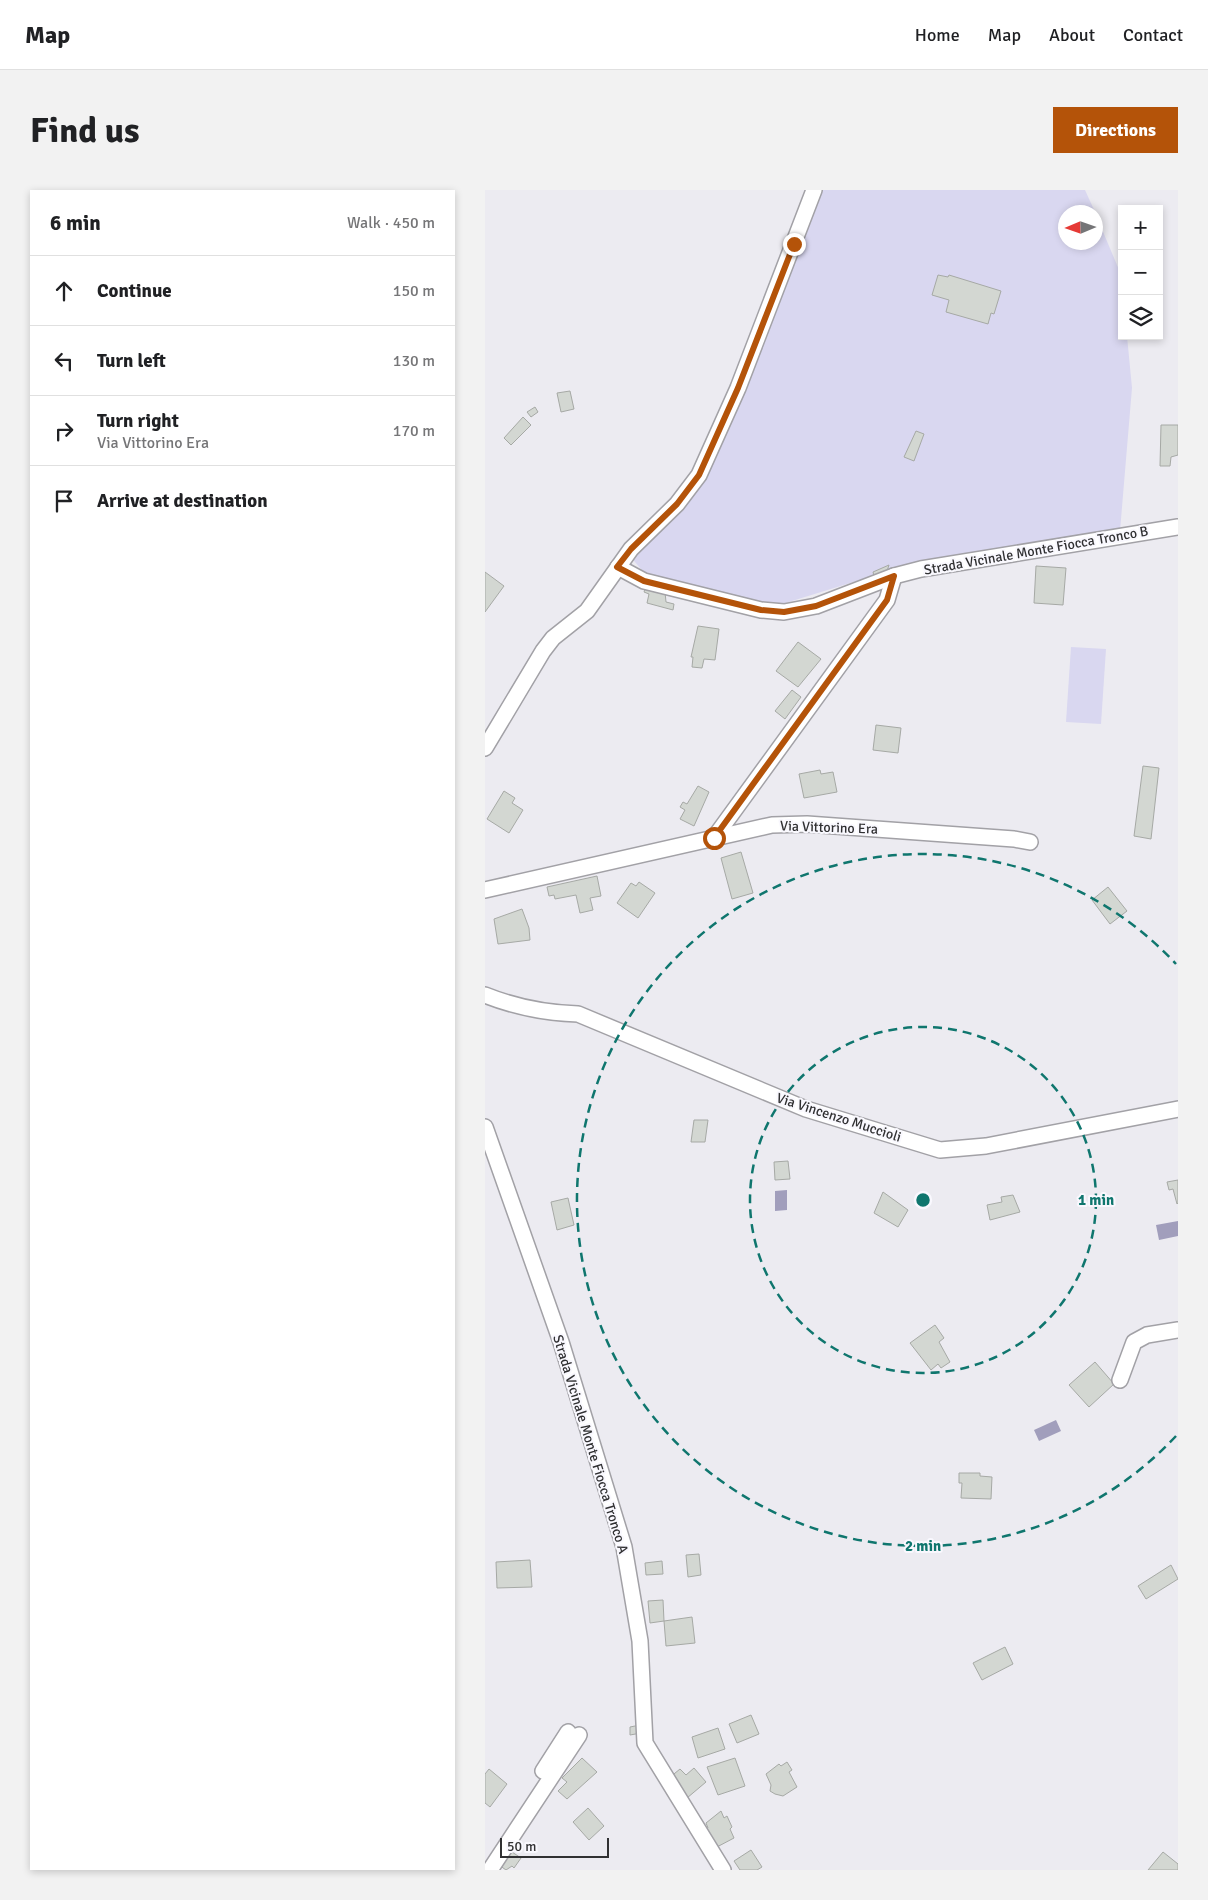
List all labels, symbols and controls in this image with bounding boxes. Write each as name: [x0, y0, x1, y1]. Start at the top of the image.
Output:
text: Map: [25, 20, 70, 50]
text: Home: [915, 24, 960, 46]
text: Map: [988, 24, 1021, 46]
text: About: [1049, 24, 1095, 46]
text: Contact: [1123, 24, 1183, 46]
button: Directions: [1053, 107, 1178, 153]
text: Find us: [30, 109, 140, 152]
north arrow: [1058, 205, 1103, 250]
map controls: [1118, 205, 1163, 340]
button: +: [1118, 205, 1163, 250]
text: 6 min: [50, 210, 101, 236]
text: Walk · 450 m: [347, 213, 435, 233]
route end: [783, 233, 806, 256]
button: −: [1118, 250, 1163, 295]
icon: ahead: [50, 277, 78, 305]
text: Continue: [97, 279, 172, 303]
text: 150 m: [393, 281, 435, 301]
button: layers: [1118, 295, 1163, 340]
icon: left: [50, 347, 78, 375]
text: Turn left: [97, 349, 166, 373]
text: 130 m: [393, 351, 435, 371]
text: Turn right: [97, 409, 179, 433]
icon: right: [50, 417, 78, 445]
text: 170 m: [393, 421, 435, 441]
text: Via Vittorino Era: [97, 433, 209, 453]
icon: arrive: [50, 487, 78, 515]
text: Arrive at destination: [97, 489, 268, 513]
street label: Strada Vicinale Monte Fiocca Tronco B: [923, 522, 1150, 579]
street label: Via Vittorino Era: [780, 817, 878, 838]
route start: [703, 827, 726, 850]
street label: Via Vincenzo Muccioli: [774, 1089, 903, 1146]
centre of rings: [914, 1191, 932, 1209]
text: 1 min: [1078, 1191, 1114, 1209]
street label: Strada Vicinale Monte Fiocca Tronco A: [549, 1333, 632, 1556]
text: 2 min: [905, 1537, 941, 1555]
scale bar: [500, 1835, 609, 1858]
text: 50 m: [507, 1838, 536, 1855]

